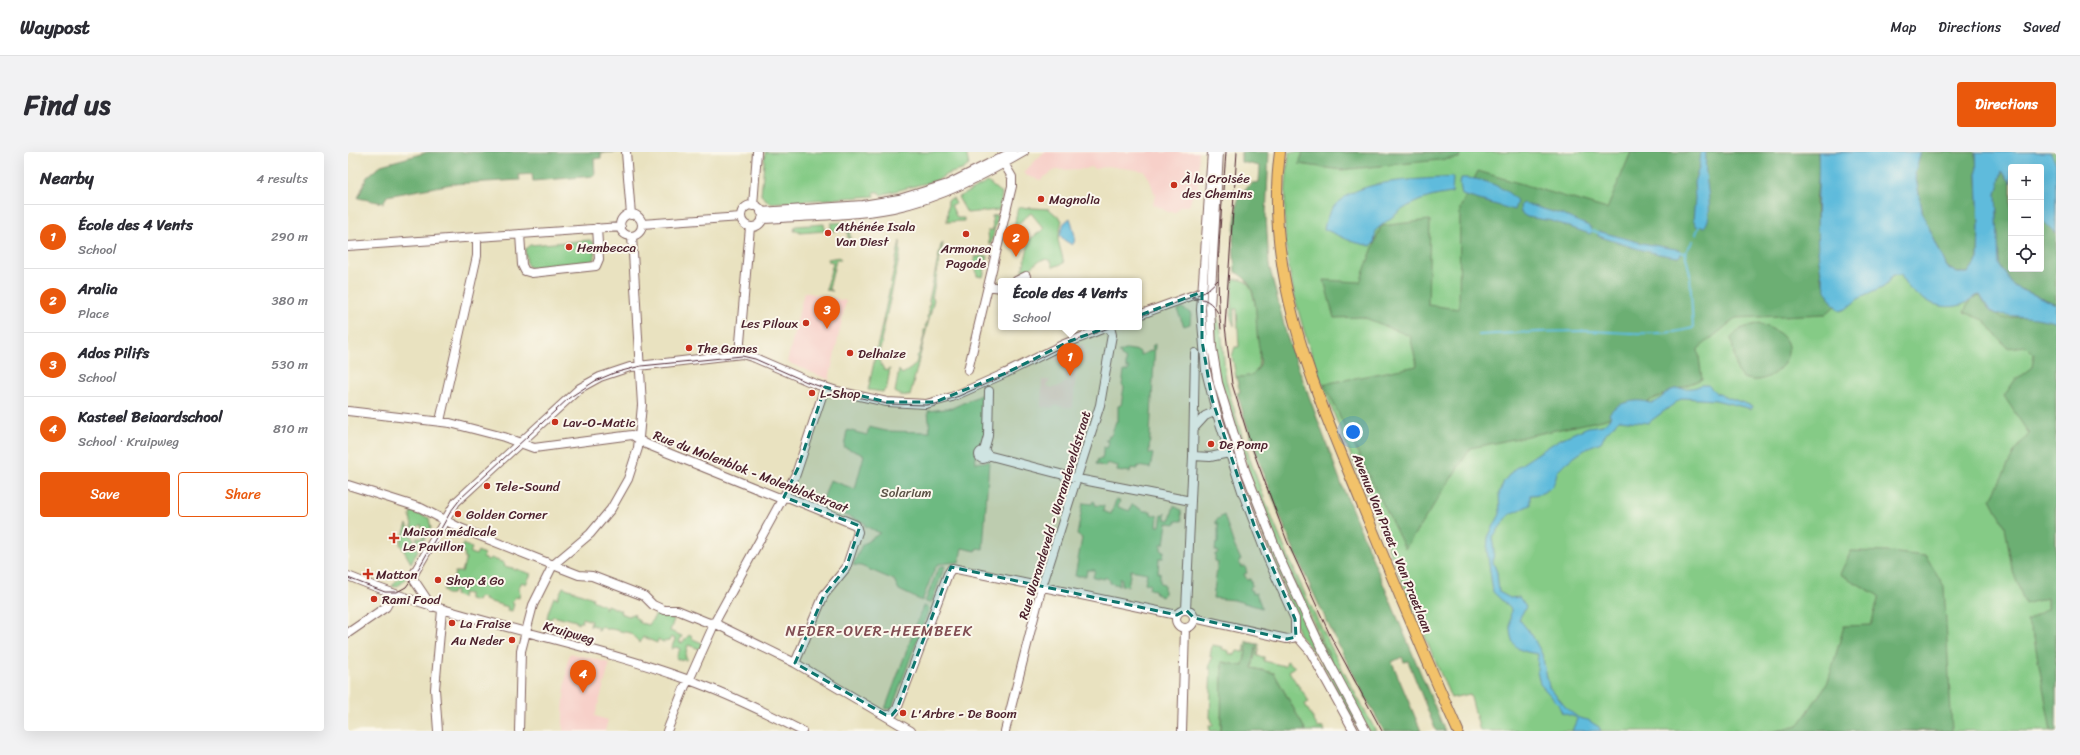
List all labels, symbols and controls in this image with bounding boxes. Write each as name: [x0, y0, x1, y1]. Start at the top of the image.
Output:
text: Waypost: [20, 11, 90, 44]
text: Map: [1890, 15, 1916, 40]
text: Directions: [1938, 15, 2001, 40]
text: Saved: [2023, 15, 2060, 40]
text: Find us: [24, 80, 111, 129]
button: Directions: [1957, 82, 2056, 127]
text: Nearby: [40, 163, 94, 193]
map controls: [2008, 164, 2044, 272]
button: +: [2008, 164, 2044, 200]
text: 4 results: [256, 167, 308, 190]
place label: À la Croisée des Chemins: [1181, 167, 1253, 205]
marker: À la Croisée des Chemins: [1169, 180, 1179, 190]
place label: Magnolia: [1049, 188, 1101, 211]
marker: Magnolia: [1036, 194, 1046, 204]
button: −: [2008, 200, 2044, 236]
text: École des 4 Vents: [78, 212, 193, 238]
place label: Athénée Isala Van Diest: [835, 215, 916, 253]
pin: 2: [1003, 224, 1029, 257]
text: 1: [50, 225, 56, 248]
text: 290 m: [271, 225, 308, 248]
marker: Athénée Isala Van Diest: [823, 228, 833, 238]
marker: Armonea Pagode: [961, 229, 971, 239]
place label: Hembecca: [577, 236, 636, 259]
button: locate: [2008, 236, 2044, 272]
place label: Armonea Pagode: [940, 237, 992, 275]
text: School: [78, 238, 116, 261]
marker: Hembecca: [564, 242, 574, 252]
text: Aralia: [78, 276, 117, 302]
popup: [998, 278, 1142, 330]
text: École des 4 Vents: [1013, 280, 1127, 306]
text: 2: [49, 289, 57, 312]
text: 380 m: [271, 289, 308, 312]
pin: 3: [814, 296, 840, 329]
text: Place: [78, 302, 109, 325]
text: School: [1013, 306, 1051, 329]
place label: Les Piloux: [741, 312, 798, 335]
marker: Les Piloux: [801, 318, 811, 328]
place label: The Games: [697, 337, 758, 360]
text: Ados Pilifs: [78, 340, 149, 366]
place label: Delhaize: [858, 342, 906, 365]
marker: The Games: [684, 343, 694, 353]
pin: 1: [1057, 343, 1083, 376]
marker: Delhaize: [845, 348, 855, 358]
text: 3: [49, 353, 57, 376]
text: 530 m: [271, 353, 308, 376]
text: School: [78, 366, 116, 389]
place label: L-Shop: [820, 382, 861, 405]
marker: L-Shop: [807, 388, 817, 398]
text: Kasteel Beiaardschool: [78, 404, 222, 430]
street label: Rue Warandeveld - Warandeveldstraat: [1012, 408, 1097, 622]
place label: Lav-O-Matic: [563, 411, 636, 434]
text: 4: [49, 417, 57, 440]
text: 810 m: [273, 417, 308, 440]
marker: Lav-O-Matic: [550, 417, 560, 427]
your location: [1343, 422, 1363, 442]
street label: Rue du Molenblok - Molenblokstraat: [650, 424, 852, 520]
text: School · Kruipweg: [78, 430, 179, 453]
place label: De Pomp: [1219, 433, 1268, 456]
marker: De Pomp: [1206, 439, 1216, 449]
street label: Avenue Van Praet - Van Praetlaan: [1346, 449, 1439, 636]
button: Save: [40, 472, 170, 517]
button: Share: [178, 472, 308, 517]
place label: Tele-Sound: [495, 475, 561, 498]
marker: Tele-Sound: [482, 481, 492, 491]
park label: Solarium: [881, 481, 931, 504]
place label: Golden Corner: [466, 503, 548, 526]
marker: Golden Corner: [453, 509, 463, 519]
place label: Maison médicale Le Pavillon: [403, 520, 497, 558]
marker: Maison médicale Le Pavillon: [388, 532, 400, 544]
place label: Matton: [376, 563, 417, 586]
marker: Matton: [363, 569, 373, 579]
place label: Shop & Go: [446, 569, 505, 592]
marker: Shop & Go: [433, 575, 443, 585]
place label: Rami Food: [382, 588, 441, 611]
marker: Rami Food: [369, 594, 379, 604]
place label: La Fraise: [460, 612, 511, 635]
street label: Kruipweg: [540, 614, 598, 651]
marker: La Fraise: [447, 618, 457, 628]
district label: NEDER-OVER-HEEMBEEK: [785, 618, 973, 644]
place label: Au Neder: [450, 629, 505, 652]
marker: Au Neder: [507, 635, 517, 645]
pin: 4: [570, 660, 596, 693]
place label: L'Arbre - De Boom: [911, 702, 1017, 725]
marker: L'Arbre - De Boom: [898, 708, 908, 718]

